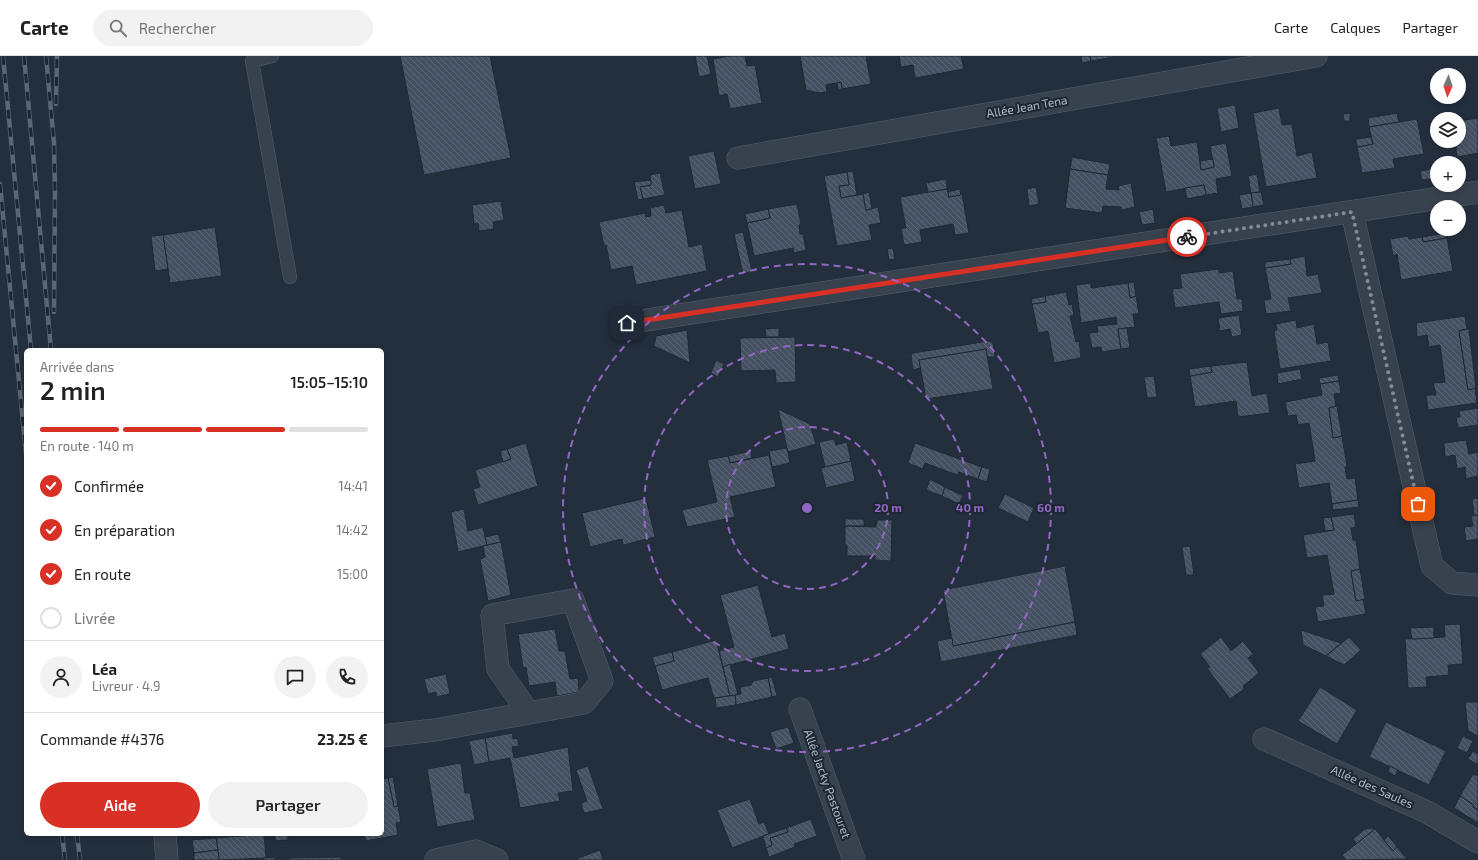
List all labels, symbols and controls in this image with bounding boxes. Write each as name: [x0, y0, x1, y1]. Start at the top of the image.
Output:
search box: [93, 10, 373, 46]
text: Carte: [20, 16, 69, 39]
icon: search: [107, 17, 129, 39]
text: Rechercher: [139, 19, 216, 37]
text: Carte: [1274, 19, 1308, 36]
text: Calques: [1330, 19, 1381, 36]
text: Partager: [1403, 19, 1458, 36]
north arrow: [1430, 68, 1466, 104]
map controls: [1430, 68, 1466, 236]
street label: Allée Jean Tena: [985, 92, 1068, 120]
button: layers: [1430, 112, 1466, 148]
button: +: [1430, 156, 1466, 192]
button: −: [1430, 200, 1466, 236]
courier: [1167, 217, 1207, 257]
icon: bike: [1176, 226, 1198, 248]
pin: [610, 306, 644, 340]
icon: home: [616, 312, 638, 334]
text: Arrivée dans: [40, 359, 114, 375]
text: 15:05–15:10: [291, 373, 368, 391]
text: 2 min: [40, 374, 106, 405]
text: En route · 140 m: [40, 438, 134, 454]
icon: check: [40, 475, 62, 497]
text: Confirmée: [74, 477, 144, 495]
text: 14:41: [339, 478, 368, 494]
pin: [1401, 487, 1435, 521]
icon: bag: [1407, 493, 1429, 515]
text: 20 m: [874, 500, 902, 514]
text: 40 m: [956, 500, 984, 514]
text: 60 m: [1037, 500, 1065, 514]
centre of rings: [800, 501, 814, 515]
icon: check: [40, 519, 62, 541]
text: En préparation: [74, 521, 175, 539]
text: 14:42: [336, 522, 368, 538]
icon: check: [40, 563, 62, 585]
text: En route: [74, 565, 131, 583]
text: 15:00: [337, 566, 368, 582]
text: Livrée: [74, 609, 115, 627]
button: person: [40, 656, 82, 698]
button: chat: [274, 656, 316, 698]
button: phone: [326, 656, 368, 698]
text: Léa: [92, 660, 117, 678]
text: Livreur · 4.9: [92, 678, 160, 694]
street label: Allée Jacky Pastouret: [802, 727, 854, 840]
text: Commande #4376: [40, 730, 164, 748]
text: 23.25 €: [317, 730, 368, 748]
street label: Allée des Saules: [1329, 762, 1416, 810]
button: Aide: [40, 782, 200, 828]
button: Partager: [208, 782, 368, 828]

